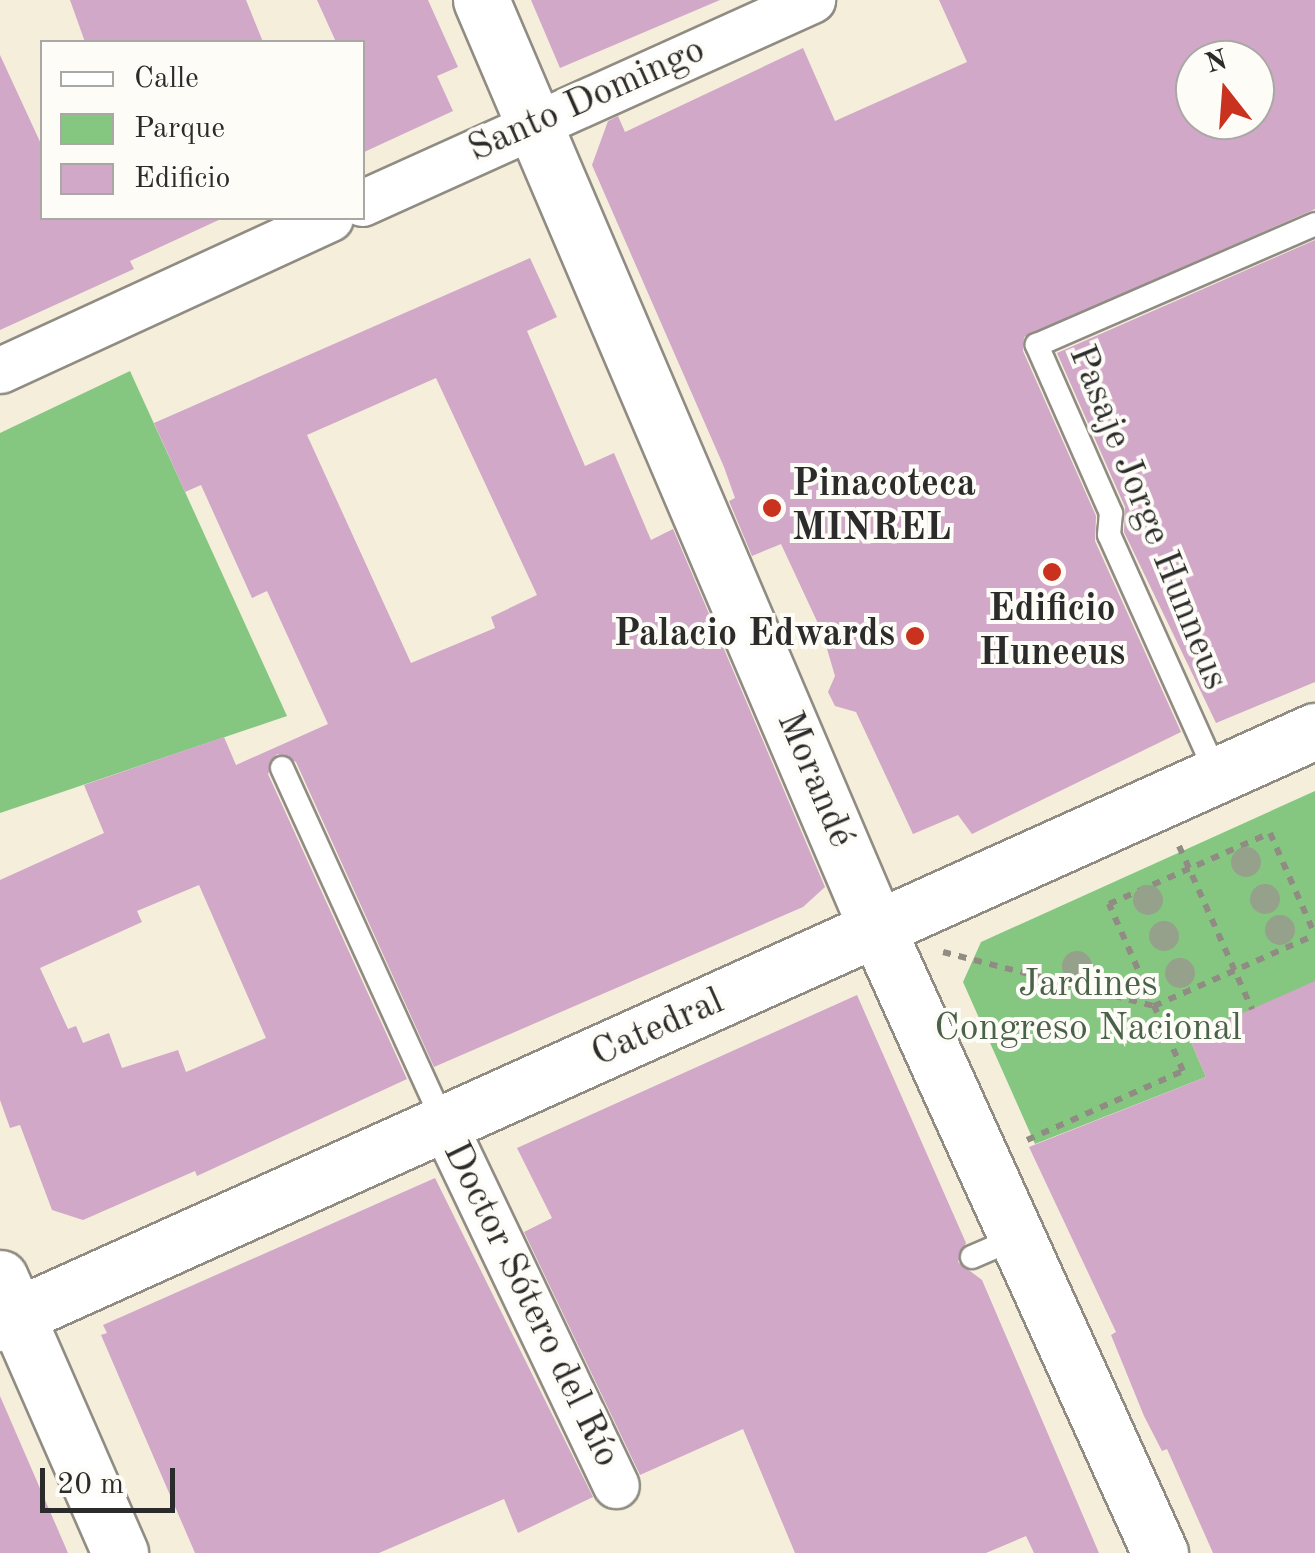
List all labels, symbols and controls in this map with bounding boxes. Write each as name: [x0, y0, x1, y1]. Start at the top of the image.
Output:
street label: Santo Domingo: [462, 28, 712, 174]
legend: [40, 40, 365, 220]
north arrow: [1175, 40, 1275, 140]
text: N: [1202, 47, 1231, 80]
text: Calle: [134, 64, 199, 94]
text: Parque: [134, 114, 225, 144]
text: Edificio: [134, 164, 230, 194]
street label: Pasaje Jorge Hunneus: [1057, 339, 1237, 697]
place label: Pinacoteca MINREL: [792, 463, 976, 552]
marker: Pinacoteca MINREL: [761, 497, 783, 519]
marker: Edificio Huneeus: [1041, 561, 1063, 583]
place label: Edificio Huneeus: [979, 588, 1125, 678]
place label: Palacio Edwards: [614, 613, 895, 659]
marker: Palacio Edwards: [904, 625, 926, 647]
street label: Morandé: [765, 705, 863, 855]
park label: Jardines Congreso Nacional: [934, 963, 1242, 1052]
street label: Catedral: [585, 980, 731, 1078]
street label: Doctor Sótero del Río: [431, 1135, 629, 1475]
scale bar: [45, 1448, 180, 1510]
text: 20 m: [57, 1470, 124, 1500]

